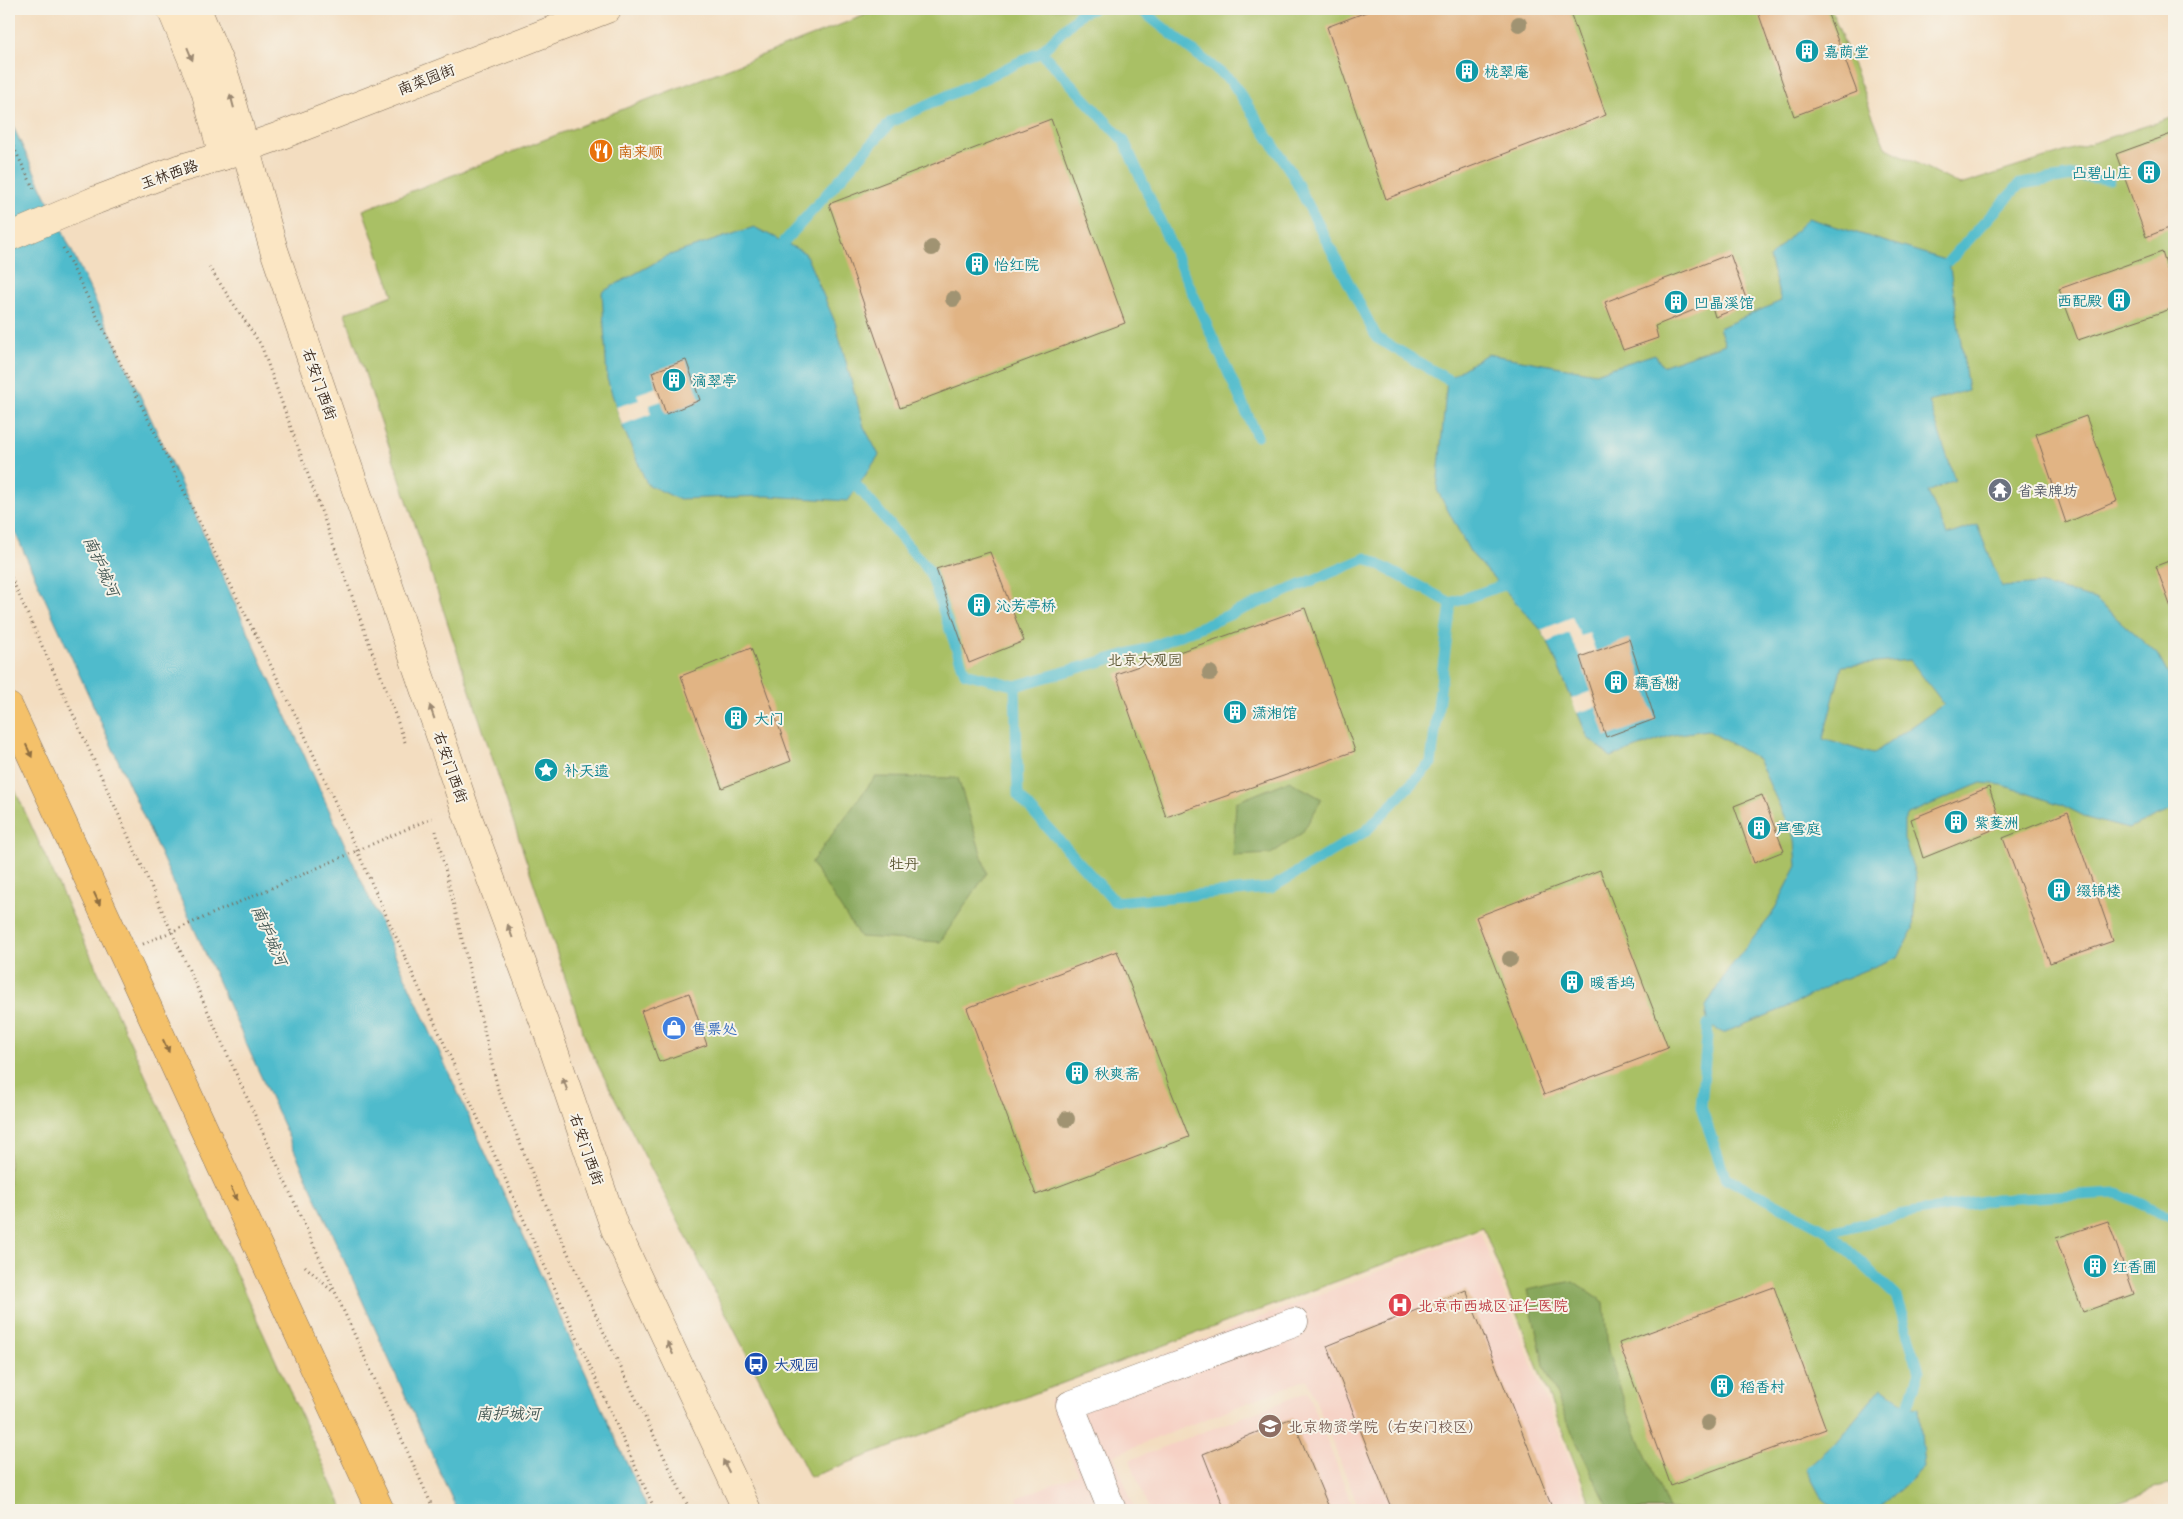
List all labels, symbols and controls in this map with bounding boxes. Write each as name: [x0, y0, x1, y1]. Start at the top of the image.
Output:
building icon: 嘉荫堂: [1794, 38, 1820, 64]
place label: 嘉荫堂: [1824, 42, 1869, 61]
one-way arrow: [186, 47, 194, 61]
building icon: 栊翠庵: [1454, 58, 1480, 84]
street label: 南菜园街: [395, 59, 457, 99]
place label: 栊翠庵: [1484, 62, 1529, 81]
one-way arrow: [228, 93, 236, 108]
restaurant icon: 南来顺: [588, 138, 614, 164]
place label: 南来顺: [618, 142, 663, 161]
street label: 玉林西路: [138, 155, 200, 193]
building icon: 凸碧山庄: [2136, 159, 2162, 185]
place label: 凸碧山庄: [2072, 163, 2132, 182]
building icon: 怡红院: [964, 251, 990, 277]
place label: 怡红院: [994, 255, 1039, 274]
building icon: 西配殿: [2106, 287, 2132, 313]
building icon: 凹晶溪馆: [1663, 289, 1689, 315]
place label: 西配殿: [2057, 291, 2102, 310]
place label: 凹晶溪馆: [1694, 293, 1754, 312]
street label: 右安门西街: [299, 345, 341, 423]
building icon: 滴翠亭: [661, 367, 687, 393]
place label: 滴翠亭: [692, 371, 737, 390]
temple icon: 省亲牌坊: [1987, 477, 2013, 503]
place label: 省亲牌坊: [2018, 481, 2078, 500]
water label: 南护城河: [80, 533, 125, 602]
building icon: 沁芳亭桥: [966, 592, 992, 618]
place label: 沁芳亭桥: [996, 596, 1056, 615]
park label: 北京大观园: [1107, 650, 1183, 669]
building icon: 藕香榭: [1603, 669, 1629, 695]
place label: 藕香榭: [1634, 673, 1679, 692]
building icon: 潇湘馆: [1222, 699, 1248, 725]
place label: 潇湘馆: [1252, 703, 1297, 722]
one-way arrow: [428, 704, 435, 719]
building icon: 大门: [723, 705, 749, 731]
place label: 大门: [754, 709, 784, 728]
street label: 右安门西街: [430, 728, 472, 806]
one-way arrow: [26, 744, 34, 758]
place icon: 补天遗: [533, 757, 559, 783]
place label: 补天遗: [564, 761, 609, 780]
building icon: 紫菱洲: [1943, 809, 1969, 835]
place label: 紫菱洲: [1974, 813, 2019, 832]
building icon: 芦雪庭: [1746, 815, 1772, 841]
place label: 芦雪庭: [1776, 819, 1821, 838]
park label: 牡丹: [889, 854, 919, 873]
building icon: 缀锦楼: [2046, 877, 2072, 903]
place label: 缀锦楼: [2076, 881, 2121, 900]
one-way arrow: [94, 892, 102, 906]
water label: 南护城河: [248, 902, 293, 971]
one-way arrow: [506, 923, 514, 938]
building icon: 暖香坞: [1559, 969, 1585, 995]
place label: 暖香坞: [1590, 973, 1635, 992]
shop icon: 售票处: [661, 1015, 687, 1041]
place label: 售票处: [692, 1019, 737, 1038]
one-way arrow: [162, 1039, 170, 1053]
building icon: 秋爽斋: [1064, 1060, 1090, 1086]
place label: 秋爽斋: [1094, 1064, 1139, 1083]
one-way arrow: [561, 1076, 568, 1091]
street label: 右安门西街: [566, 1110, 608, 1188]
one-way arrow: [230, 1187, 238, 1201]
building icon: 红香圃: [2082, 1253, 2108, 1279]
place label: 红香圃: [2112, 1257, 2157, 1276]
hospital icon: 北京市西城区证仁医院: [1387, 1292, 1413, 1318]
place label: 北京市西城区证仁医院: [1418, 1296, 1568, 1315]
one-way arrow: [665, 1341, 673, 1355]
bus stop icon: 大观园: [743, 1351, 769, 1377]
place label: 大观园: [774, 1355, 819, 1374]
building icon: 稻香村: [1709, 1373, 1735, 1399]
place label: 稻香村: [1740, 1377, 1785, 1396]
water label: 南护城河: [476, 1403, 543, 1423]
school or university icon: 北京物资学院（右安门校区）: [1257, 1413, 1283, 1439]
place label: 北京物资学院（右安门校区）: [1288, 1417, 1483, 1436]
one-way arrow: [721, 1459, 729, 1473]

